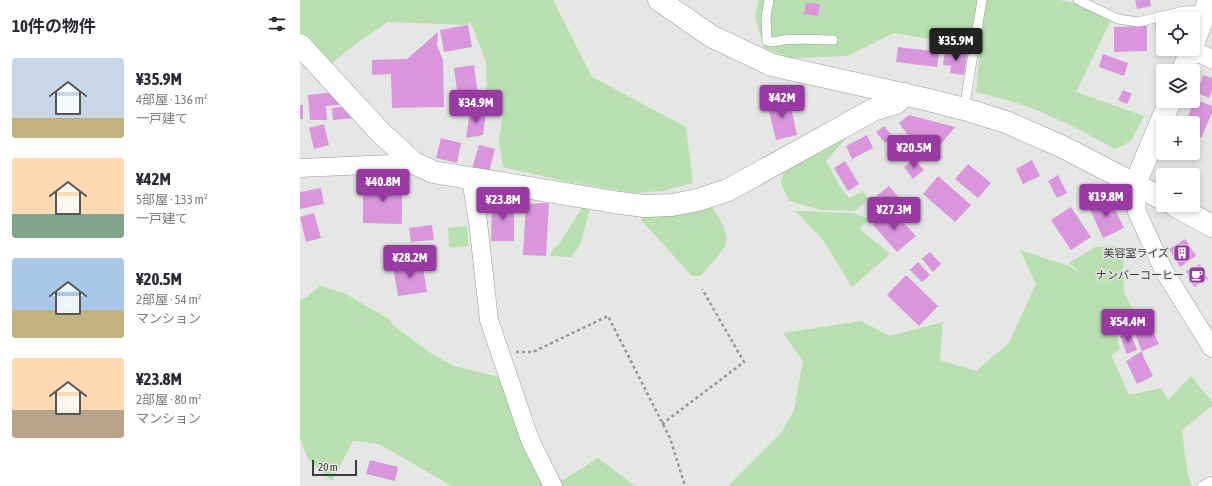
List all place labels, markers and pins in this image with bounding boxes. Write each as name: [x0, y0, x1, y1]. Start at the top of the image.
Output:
pin: ¥35.9M: [923, 28, 989, 62]
pin: ¥42M: [758, 85, 806, 119]
pin: ¥34.9M: [443, 90, 509, 124]
pin: ¥20.5M: [881, 135, 947, 169]
pin: ¥40.8M: [350, 169, 416, 203]
pin: ¥19.8M: [1073, 184, 1139, 218]
pin: ¥23.8M: [470, 187, 536, 221]
pin: ¥27.3M: [861, 197, 927, 231]
building icon: 美容室ライズ: [1172, 243, 1192, 263]
pin: ¥28.2M: [377, 245, 443, 279]
place label: 美容室ライズ: [1103, 247, 1169, 259]
cafe icon: ナンバーコーヒー: [1187, 265, 1207, 285]
place label: ナンバーコーヒー: [1096, 269, 1184, 281]
pin: ¥54.4M: [1095, 309, 1161, 343]

